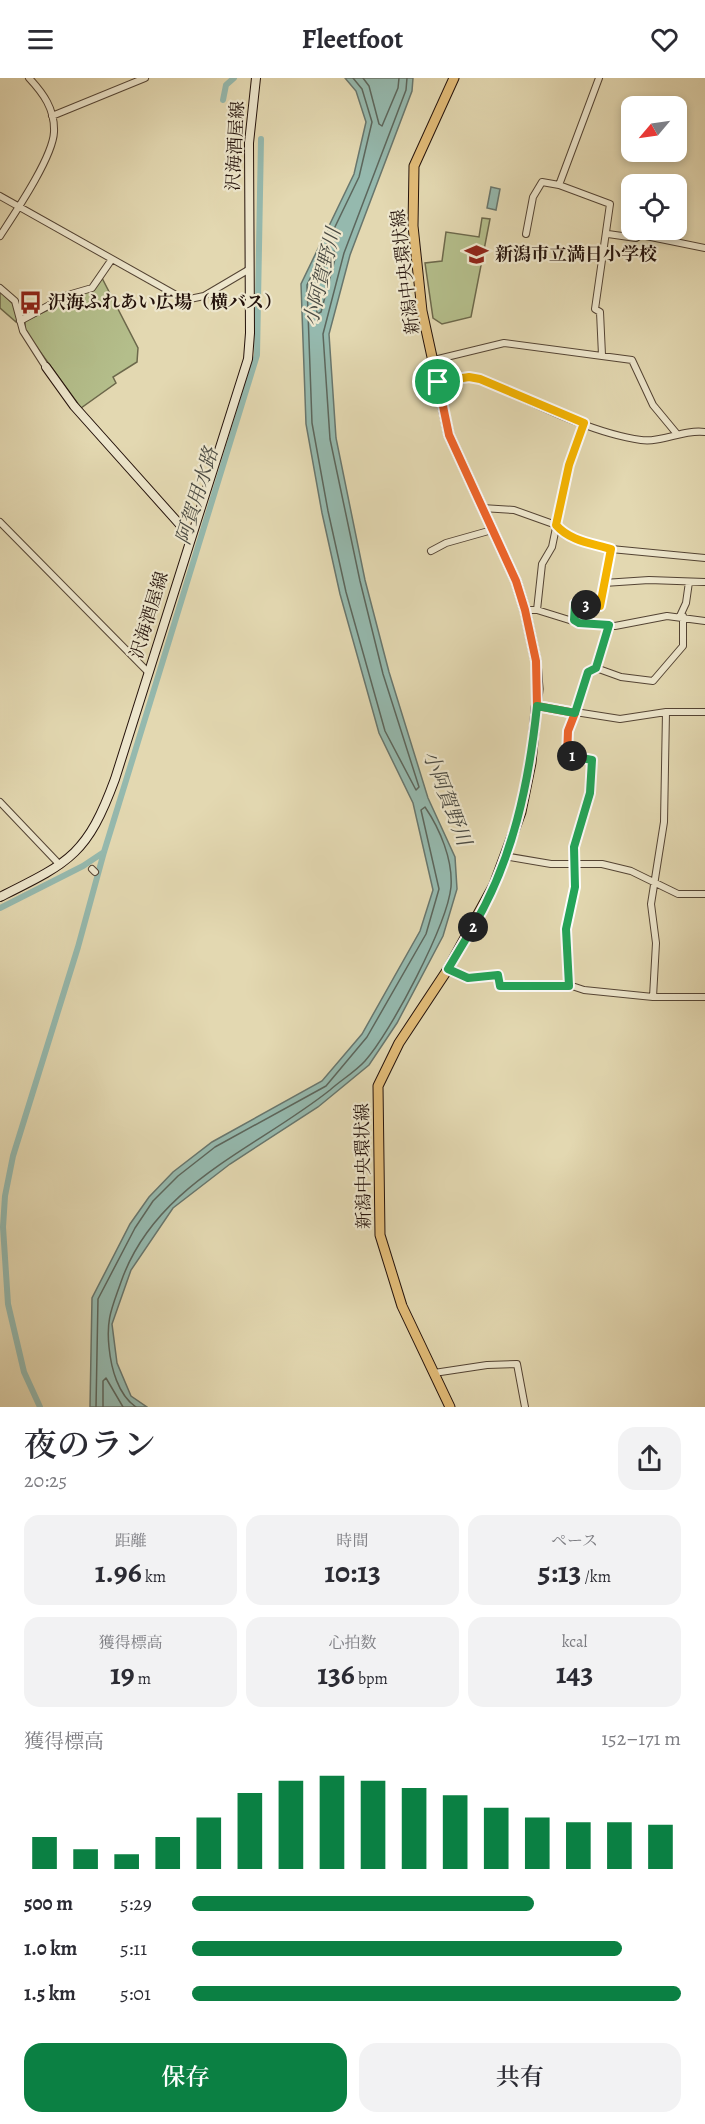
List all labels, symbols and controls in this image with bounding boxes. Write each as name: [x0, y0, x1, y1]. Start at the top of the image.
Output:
text: Fleetfoot: [302, 21, 403, 57]
icon: menu: [24, 23, 57, 56]
icon: heart: [648, 23, 681, 56]
north arrow: [621, 96, 687, 162]
map controls: [621, 96, 687, 240]
street label: 沢海酒屋線: [221, 100, 249, 192]
button: locate: [621, 174, 687, 240]
street label: 新潟中央環状線: [385, 208, 425, 336]
water label: 小阿賀野川: [297, 223, 348, 329]
school or university icon: 新潟市立満日小学校: [464, 241, 490, 267]
place label: 新潟市立満日小学校: [495, 242, 657, 266]
bus stop icon: 沢海ふれあい広場（横バス）: [17, 289, 43, 315]
place label: 沢海ふれあい広場（横バス）: [48, 290, 282, 314]
pin: [412, 356, 463, 407]
icon: arrive: [421, 365, 454, 398]
water label: 阿賀用水路: [169, 442, 225, 548]
street label: 沢海酒屋線: [124, 568, 174, 662]
pin: 3: [571, 590, 601, 620]
text: 3: [583, 594, 589, 616]
pin: 1: [557, 741, 587, 771]
text: 1: [569, 745, 575, 767]
water label: 小阿賀野川: [416, 746, 478, 851]
pin: 2: [458, 912, 488, 942]
text: 2: [469, 916, 477, 938]
street label: 新潟中央環状線: [350, 1103, 376, 1229]
text: 夜のラン: [24, 1422, 156, 1467]
button: share: [618, 1427, 681, 1490]
text: 20:25: [24, 1467, 67, 1494]
text: 距離: [114, 1530, 147, 1552]
text: 時間: [336, 1530, 369, 1552]
text: ペース: [551, 1530, 598, 1552]
text: 1.96: [95, 1552, 142, 1592]
text: 10:13: [324, 1552, 381, 1592]
text: 5:13: [538, 1552, 581, 1592]
text: km: [142, 1566, 166, 1588]
text: /km: [581, 1566, 611, 1588]
text: kcal: [562, 1631, 587, 1653]
text: 獲得標高: [98, 1632, 163, 1654]
text: 心拍数: [328, 1632, 377, 1654]
text: 143: [556, 1653, 593, 1693]
text: 19: [110, 1654, 135, 1694]
text: 136: [317, 1654, 355, 1694]
text: m: [135, 1668, 151, 1690]
text: bpm: [355, 1668, 388, 1690]
text: 152–171 m: [601, 1725, 681, 1752]
text: 獲得標高: [24, 1728, 104, 1755]
text: 500 m: [24, 1890, 73, 1917]
text: 5:29: [120, 1890, 152, 1917]
text: 1.0 km: [24, 1935, 77, 1962]
text: 5:11: [120, 1935, 147, 1962]
text: 1.5 km: [24, 1980, 76, 2007]
text: 5:01: [120, 1980, 151, 2007]
button: 保存: [24, 2043, 347, 2112]
button: 共有: [359, 2043, 681, 2112]

